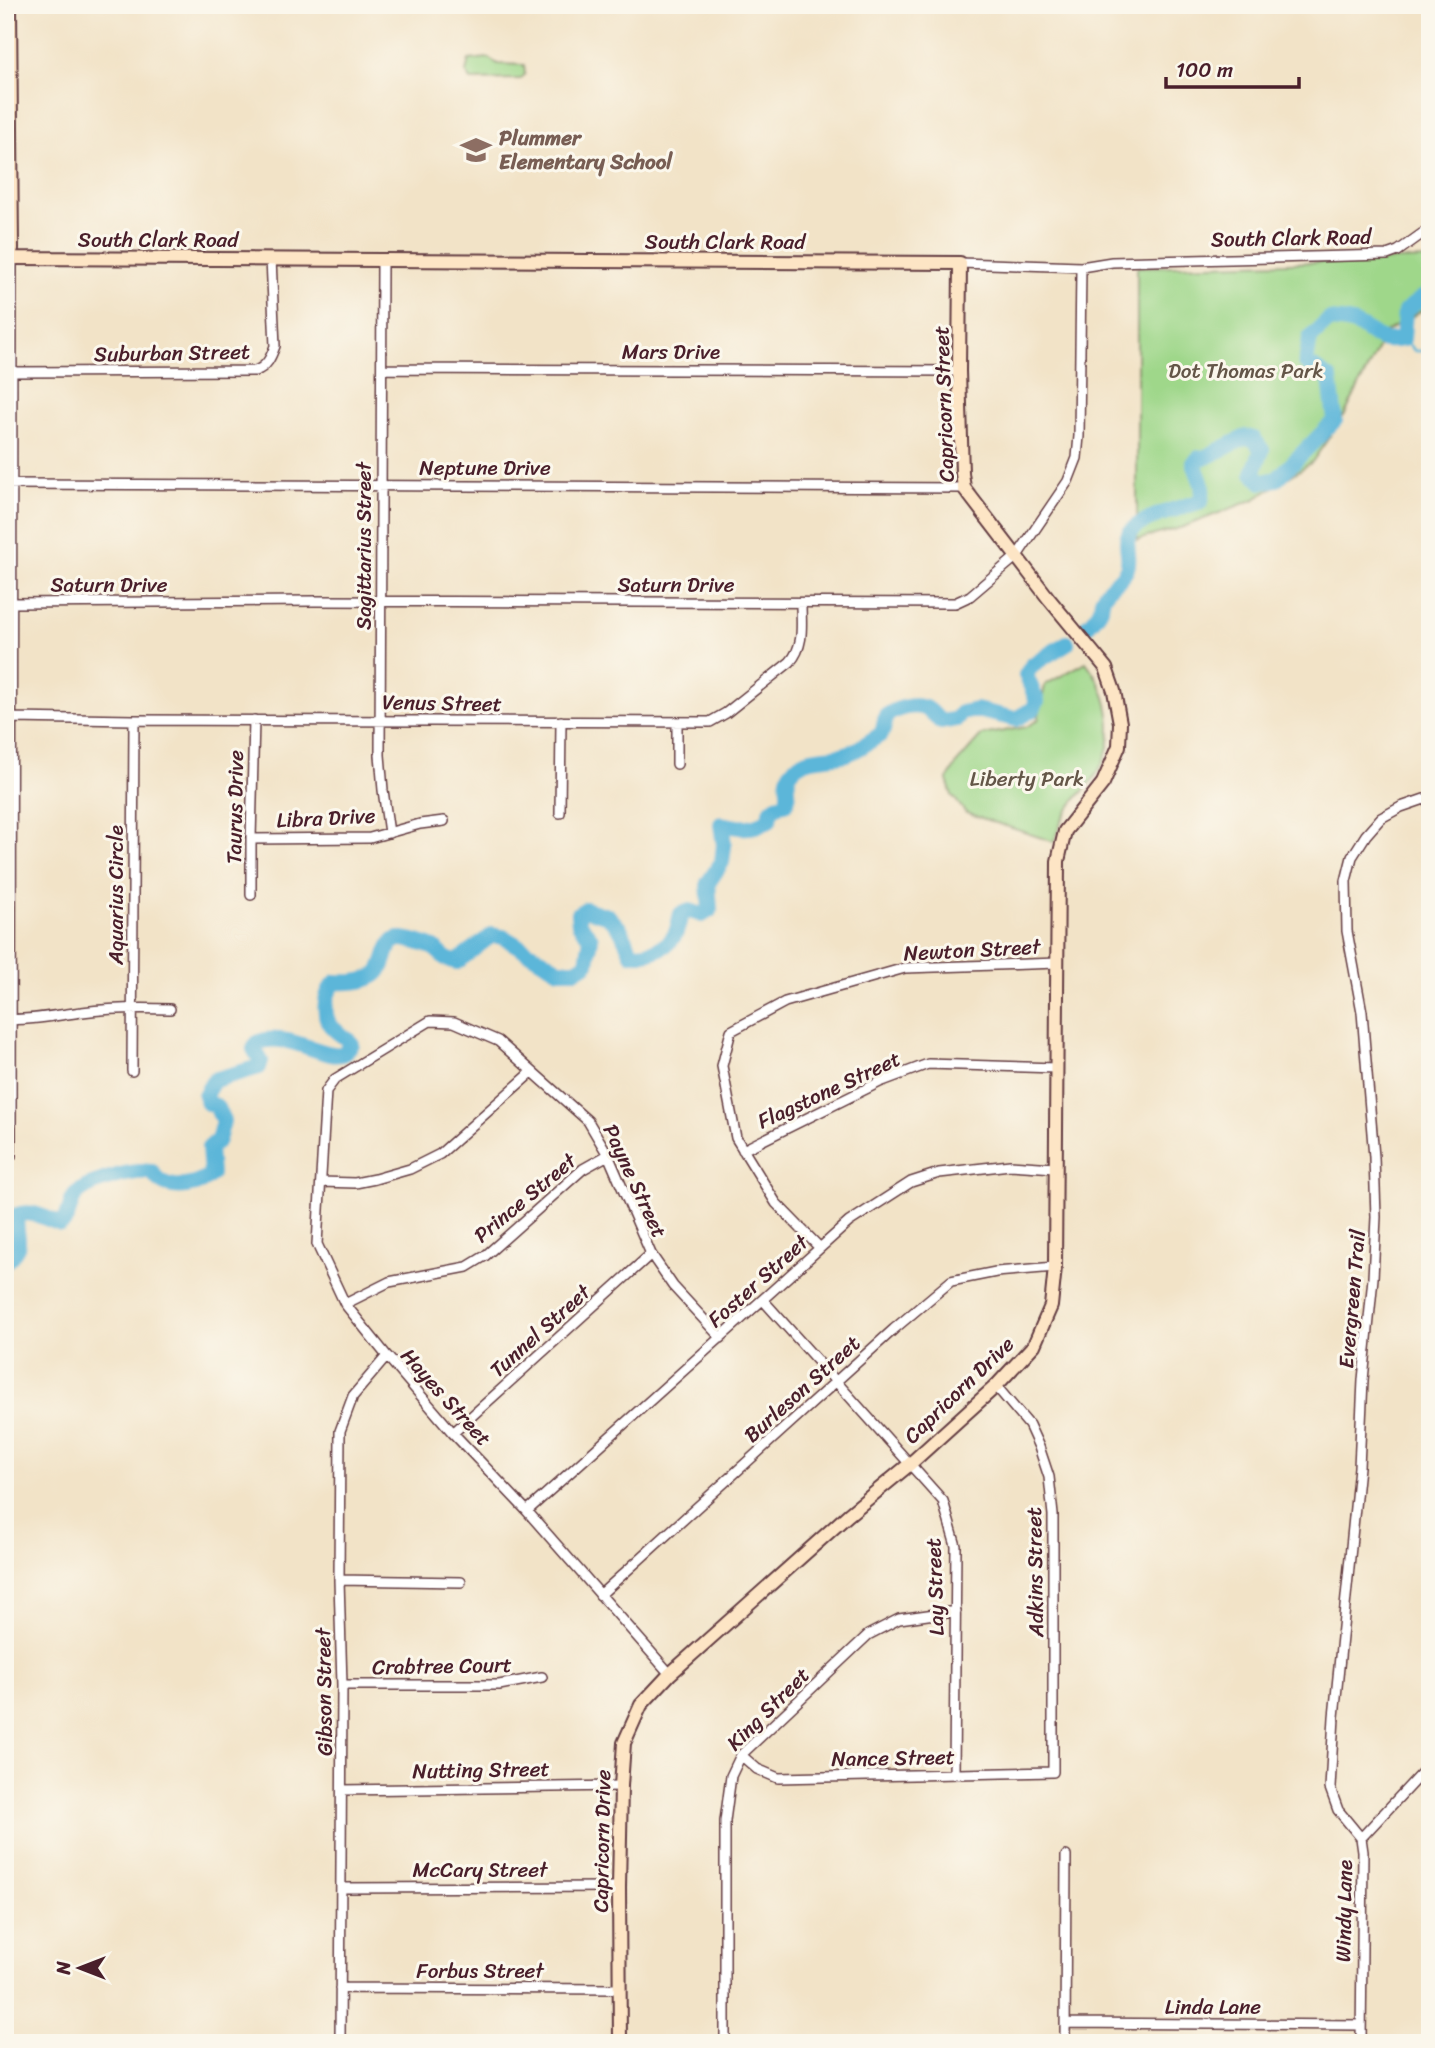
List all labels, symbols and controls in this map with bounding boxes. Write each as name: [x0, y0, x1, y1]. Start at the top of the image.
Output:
scale bar: [1166, 46, 1298, 90]
text: 100 m: [1176, 51, 1233, 89]
place label: Plummer Elementary School: [499, 119, 673, 181]
school or university icon: Plummer Elementary School: [459, 133, 493, 167]
street label: South Clark Road: [1210, 218, 1373, 258]
street label: South Clark Road: [78, 221, 240, 259]
street label: South Clark Road: [645, 223, 807, 261]
street label: Capricorn Street: [922, 325, 966, 483]
street label: Suburban Street: [94, 333, 250, 373]
street label: Mars Drive: [622, 333, 720, 371]
park label: Dot Thomas Park: [1168, 352, 1324, 390]
street label: Neptune Drive: [419, 449, 551, 487]
street label: Sagittarius Street: [345, 460, 383, 630]
street label: Saturn Drive: [50, 566, 168, 604]
street label: Saturn Drive: [617, 566, 735, 604]
street label: Venus Street: [382, 683, 502, 723]
street label: Taurus Drive: [215, 749, 255, 864]
park label: Liberty Park: [970, 760, 1084, 798]
street label: Libra Drive: [275, 796, 377, 840]
street label: Aquarius Circle: [97, 825, 135, 966]
street label: Newton Street: [903, 927, 1043, 973]
street label: Flagstone Street: [751, 1040, 907, 1140]
street label: Payne Street: [592, 1118, 678, 1244]
street label: Prince Street: [465, 1142, 586, 1253]
street label: Foster Street: [698, 1224, 819, 1337]
street label: Evergreen Trail: [1327, 1227, 1377, 1370]
street label: Tunnel Street: [480, 1274, 601, 1387]
street label: Burleson Street: [735, 1326, 869, 1452]
street label: Capricorn Drive: [894, 1327, 1024, 1453]
street label: Hayes Street: [391, 1339, 501, 1455]
street label: Adkins Street: [1015, 1507, 1055, 1638]
street label: Lay Street: [914, 1538, 956, 1636]
street label: Gibson Street: [304, 1626, 344, 1756]
street label: Crabtree Court: [372, 1646, 512, 1686]
street label: King Street: [717, 1658, 819, 1760]
street label: Nance Street: [831, 1738, 955, 1778]
street label: Nutting Street: [412, 1750, 550, 1790]
street label: Capricorn Drive: [582, 1769, 622, 1913]
street label: McCary Street: [412, 1851, 549, 1889]
street label: Windy Lane: [1324, 1860, 1364, 1962]
north arrow: [46, 1932, 116, 2002]
street label: Forbus Street: [416, 1952, 545, 1990]
text: N: [47, 1961, 80, 1976]
street label: Linda Lane: [1165, 1988, 1261, 2026]

